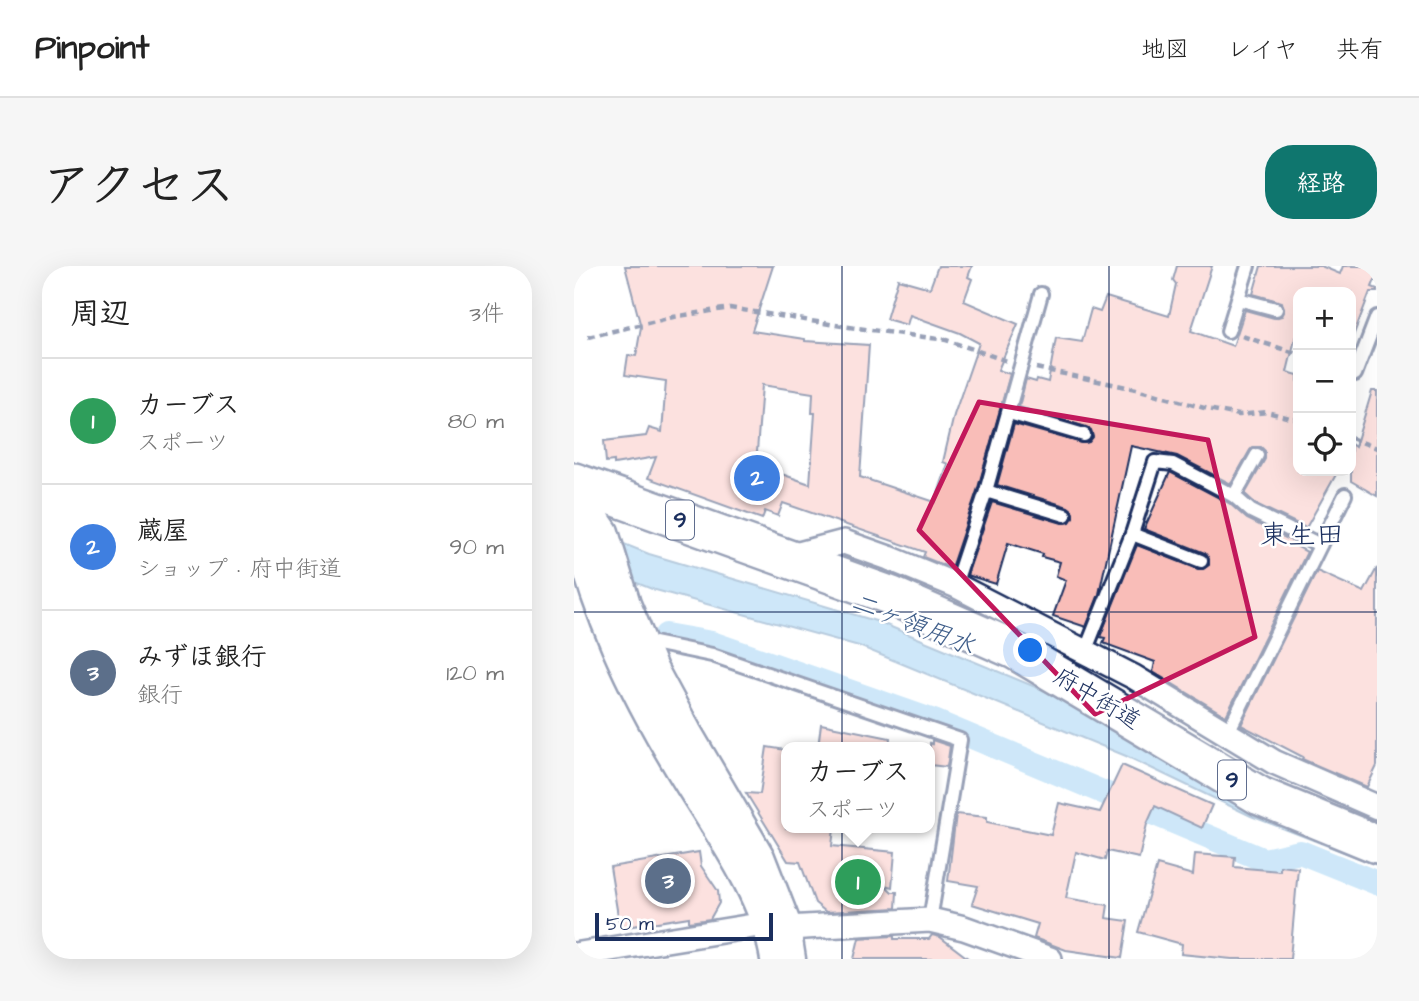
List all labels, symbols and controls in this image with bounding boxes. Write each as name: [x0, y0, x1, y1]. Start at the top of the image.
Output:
text: Pinpoint: [35, 25, 149, 71]
text: 地図: [1141, 33, 1189, 67]
text: レイヤ: [1227, 33, 1298, 67]
text: 共有: [1336, 33, 1384, 67]
button: 経路: [1265, 145, 1377, 219]
text: アクセス: [42, 153, 235, 221]
map controls: [1293, 287, 1356, 476]
button: +: [1293, 287, 1356, 350]
text: 周辺: [70, 293, 130, 335]
text: 3件: [469, 298, 504, 330]
button: −: [1293, 350, 1356, 413]
text: カーブス: [137, 387, 239, 423]
text: 1: [92, 405, 94, 437]
text: 80 m: [447, 405, 504, 437]
button: locate: [1293, 413, 1356, 476]
text: スポーツ: [137, 427, 229, 459]
pin: 2: [734, 452, 780, 504]
road number: 9: [666, 500, 694, 540]
text: 蔵屋: [137, 513, 189, 549]
district label: 東生田: [1260, 516, 1344, 555]
text: 2: [86, 531, 100, 563]
text: 90 m: [449, 531, 504, 563]
text: ショップ · 府中街道: [137, 553, 342, 585]
water label: 二ヶ領用水: [846, 584, 980, 664]
your location: [1013, 633, 1047, 667]
text: みずほ銀行: [137, 639, 266, 675]
text: 3: [87, 657, 99, 689]
text: 120 m: [446, 657, 504, 689]
street label: 府中街道: [1047, 660, 1147, 738]
text: 銀行: [137, 679, 183, 711]
popup: [781, 742, 935, 833]
text: カーブス: [807, 754, 909, 790]
road number: 9: [1218, 760, 1246, 800]
text: スポーツ: [807, 794, 898, 826]
pin: 3: [645, 855, 691, 907]
pin: 1: [835, 856, 881, 908]
scale bar: [595, 910, 774, 942]
text: 50 m: [606, 911, 654, 938]

